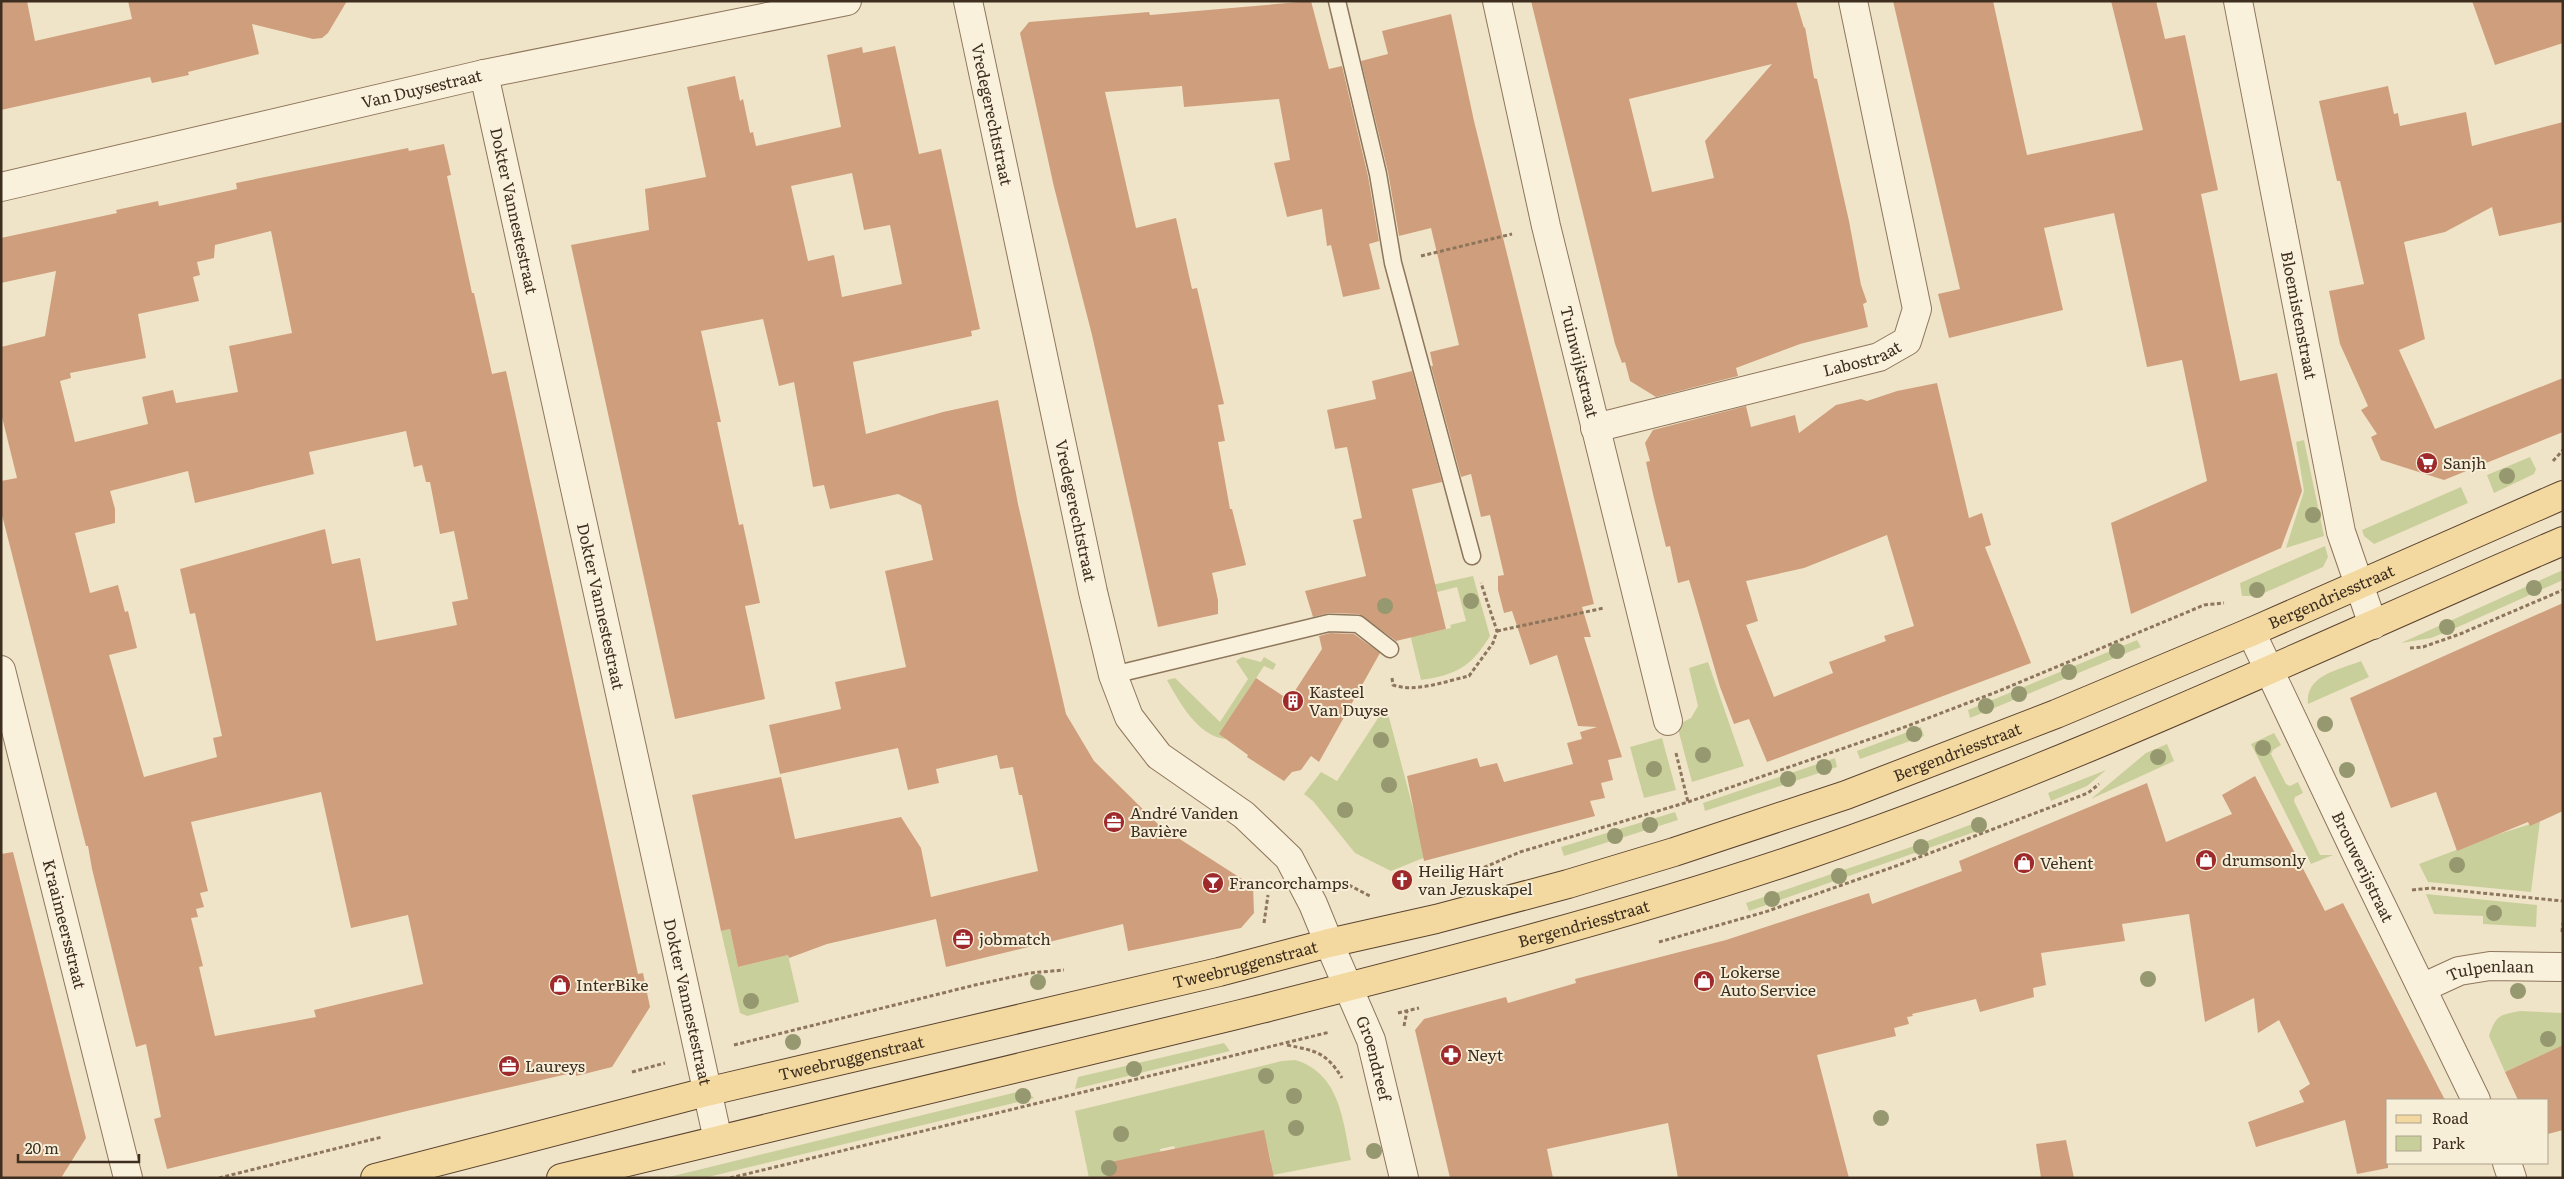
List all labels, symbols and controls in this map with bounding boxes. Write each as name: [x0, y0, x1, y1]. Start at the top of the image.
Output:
street label: Vredegerechtstraat: [966, 41, 1020, 188]
street label: Van Duysestraat: [359, 62, 485, 113]
street label: Dokter Vannestestraat: [485, 125, 545, 297]
street label: Bloemistenstraat: [2276, 249, 2324, 382]
street label: Tuinwijkstraat: [1555, 303, 1606, 420]
street label: Labostraat: [1820, 334, 1906, 382]
street label: Vredegerechtstraat: [1050, 437, 1104, 584]
place label: Sanjh: [2443, 450, 2487, 474]
supermarket icon: Sanjh: [2415, 451, 2439, 475]
street label: Dokter Vannestestraat: [572, 520, 632, 692]
street label: Bergendriesstraat: [2264, 557, 2398, 634]
place label: Kasteel Van Duyse: [1309, 679, 1388, 721]
building icon: Kasteel Van Duyse: [1281, 689, 1305, 713]
street label: Bergendriesstraat: [1889, 715, 2025, 787]
place label: André Vanden Bavière: [1130, 800, 1239, 842]
street label: Brouwerijstraat: [2327, 807, 2401, 926]
office icon: André Vanden Bavière: [1102, 810, 1126, 834]
place label: drumsonly: [2222, 847, 2307, 871]
shop icon: drumsonly: [2194, 848, 2218, 872]
place label: Vehent: [2040, 850, 2094, 874]
shop icon: Vehent: [2012, 851, 2036, 875]
street label: Kraaimeersstraat: [38, 857, 93, 992]
place label: Heilig Hart van Jezuskapel: [1418, 858, 1533, 900]
church icon: Heilig Hart van Jezuskapel: [1390, 868, 1414, 892]
place label: Francorchamps: [1229, 870, 1349, 894]
bar icon: Francorchamps: [1201, 871, 1225, 895]
street label: Bergendriesstraat: [1515, 892, 1653, 953]
street label: Dokter Vannestestraat: [659, 916, 719, 1088]
place label: jobmatch: [979, 926, 1051, 950]
office icon: jobmatch: [951, 927, 975, 951]
street label: Tweebruggenstraat: [1170, 933, 1321, 993]
street label: Tulpenlaan: [2442, 953, 2535, 986]
place label: Lokerse Auto Service: [1720, 959, 1816, 1001]
shop icon: Lokerse Auto Service: [1692, 969, 1716, 993]
place label: InterBike: [576, 972, 649, 996]
shop icon: InterBike: [548, 973, 572, 997]
street label: Groendreef: [1351, 1011, 1398, 1105]
street label: Tweebruggenstraat: [776, 1028, 927, 1086]
place label: Neyt: [1467, 1042, 1504, 1066]
pharmacy icon: Neyt: [1439, 1043, 1463, 1067]
place label: Laureys: [525, 1053, 585, 1077]
office icon: Laureys: [497, 1054, 521, 1078]
legend: [2386, 1099, 2549, 1164]
text: Road: [2432, 1106, 2468, 1129]
text: Park: [2432, 1131, 2466, 1154]
scale bar: [18, 1132, 139, 1164]
text: 20 m: [25, 1136, 59, 1159]

